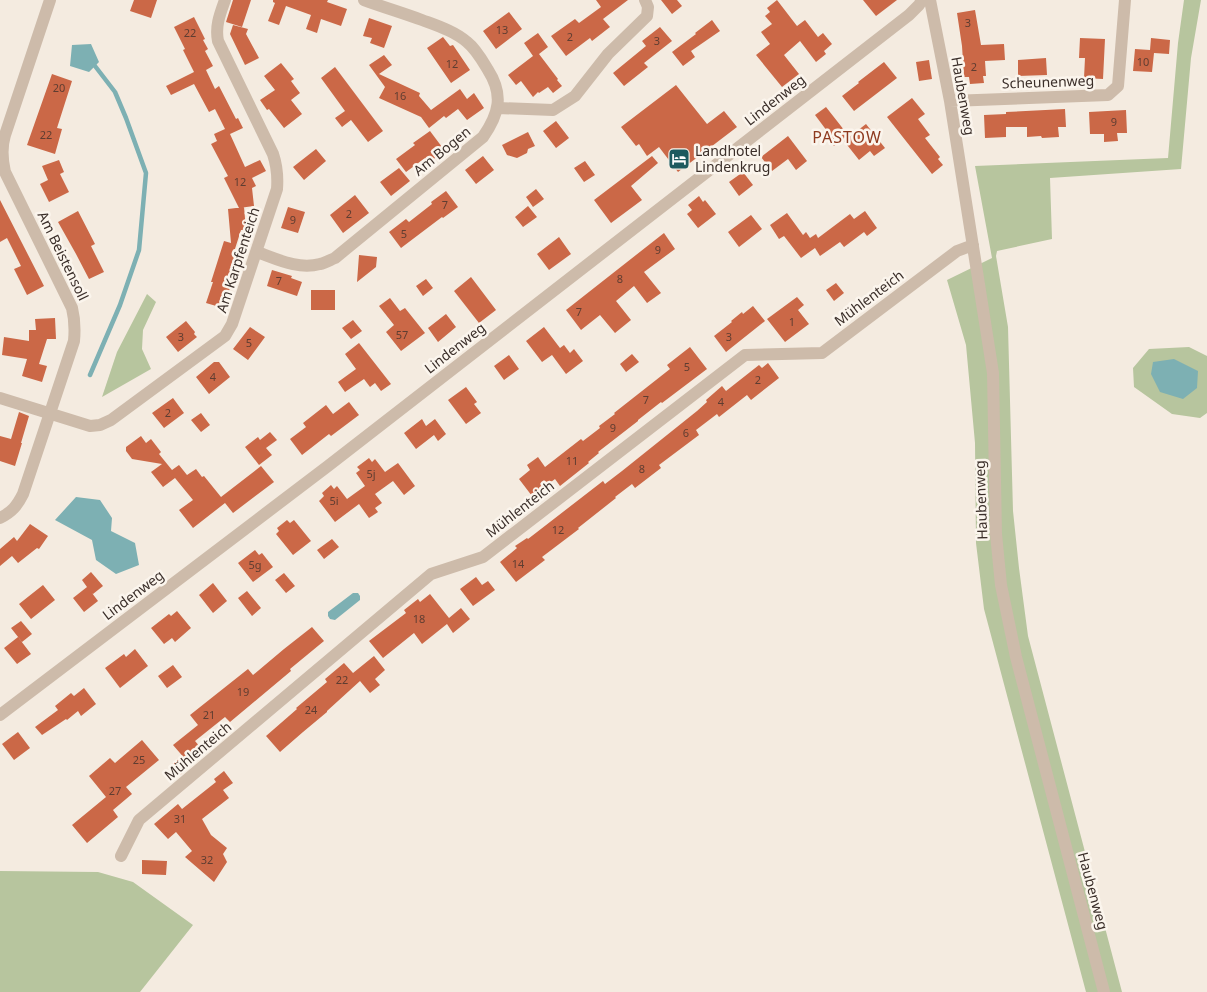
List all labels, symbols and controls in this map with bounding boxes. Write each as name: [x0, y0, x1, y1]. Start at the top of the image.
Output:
house number: 3: [965, 15, 971, 30]
house number: 13: [496, 22, 508, 37]
house number: 22: [184, 25, 196, 40]
house number: 2: [567, 29, 573, 44]
house number: 3: [654, 33, 660, 48]
house number: 10: [1137, 54, 1149, 69]
street label: Haubenweg: [947, 55, 980, 137]
house number: 12: [446, 56, 458, 71]
house number: 2: [971, 59, 977, 74]
street label: Lindenweg: [740, 70, 809, 129]
street label: Scheunenweg: [1002, 70, 1094, 93]
house number: 20: [53, 80, 65, 95]
house number: 16: [394, 88, 406, 103]
house number: 9: [1111, 114, 1117, 129]
street label: Am Bogen: [409, 122, 474, 180]
district label: PASTOW: [812, 126, 882, 148]
house number: 22: [40, 127, 52, 142]
place label: Landhotel Lindenkrug: [695, 141, 770, 176]
hotel icon: Landhotel Lindenkrug: [667, 147, 691, 171]
house number: 12: [234, 174, 246, 189]
house number: 7: [442, 197, 448, 212]
street label: Am Karpfenteich: [212, 205, 264, 315]
house number: 2: [346, 206, 352, 221]
street label: Am Beistensoll: [34, 208, 93, 304]
house number: 9: [290, 212, 296, 227]
house number: 5: [401, 226, 407, 241]
house number: 9: [655, 242, 661, 257]
street label: Mühlenteich: [830, 265, 907, 330]
house number: 8: [617, 271, 623, 286]
house number: 7: [276, 273, 282, 288]
house number: 7: [576, 304, 582, 319]
house number: 1: [789, 314, 795, 329]
street label: Lindenweg: [420, 318, 489, 377]
house number: 57: [396, 327, 408, 342]
house number: 3: [178, 329, 184, 344]
house number: 3: [726, 329, 732, 344]
house number: 5: [246, 335, 252, 350]
house number: 5: [684, 359, 690, 374]
house number: 4: [210, 369, 217, 384]
house number: 2: [755, 372, 761, 387]
house number: 7: [643, 392, 649, 407]
house number: 4: [718, 394, 725, 409]
house number: 2: [165, 405, 171, 420]
house number: 9: [610, 420, 616, 435]
house number: 6: [683, 425, 689, 440]
house number: 11: [566, 453, 578, 468]
street label: Haubenweg: [970, 460, 991, 540]
house number: 8: [639, 461, 645, 476]
house number: 5j: [366, 466, 376, 481]
street label: Mühlenteich: [481, 476, 558, 541]
house number: 5i: [329, 493, 339, 508]
house number: 12: [552, 522, 564, 537]
house number: 14: [512, 556, 525, 571]
house number: 5g: [248, 557, 262, 572]
street label: Lindenweg: [98, 565, 167, 624]
house number: 18: [413, 611, 425, 626]
house number: 22: [336, 672, 348, 687]
house number: 19: [237, 684, 249, 699]
house number: 24: [305, 702, 318, 717]
house number: 21: [203, 707, 215, 722]
street label: Mühlenteich: [160, 717, 235, 784]
house number: 25: [133, 752, 145, 767]
house number: 27: [109, 783, 121, 798]
house number: 31: [174, 811, 186, 826]
street label: Haubenweg: [1074, 850, 1113, 932]
house number: 32: [201, 852, 213, 867]

